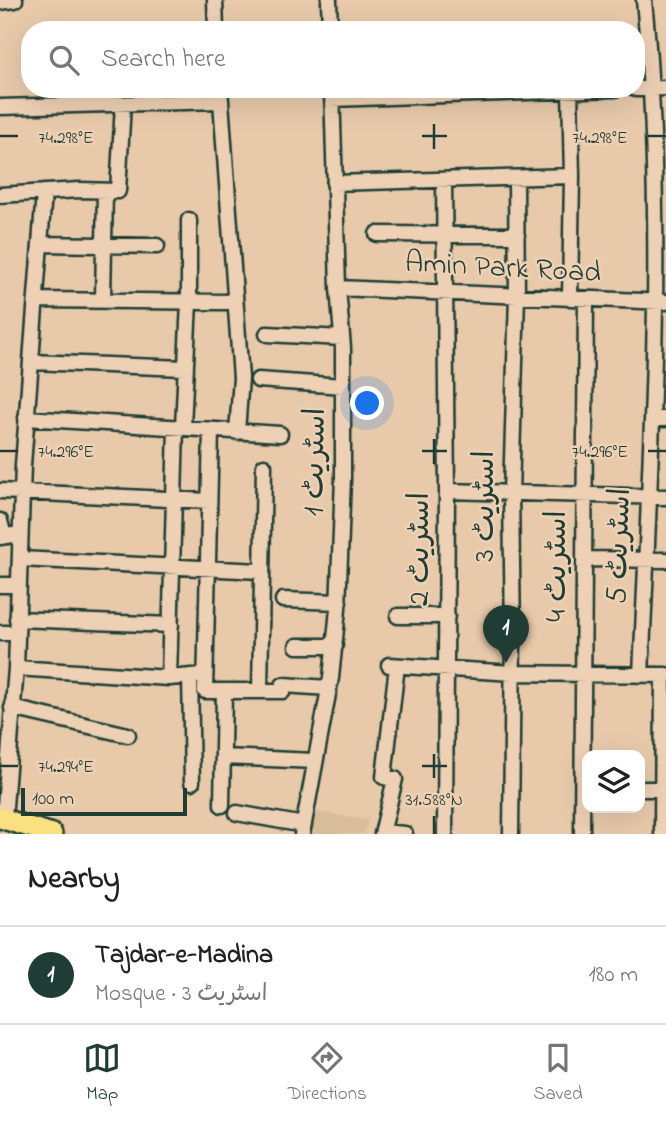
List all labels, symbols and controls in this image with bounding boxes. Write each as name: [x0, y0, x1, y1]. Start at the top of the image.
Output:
search box: [21, 21, 645, 98]
icon: search: [45, 41, 83, 79]
text: Search here: [101, 41, 226, 79]
text: 74.298°E: [38, 126, 94, 152]
text: 74.298°E: [572, 126, 628, 152]
street label: Amin Park Road: [404, 242, 602, 296]
your location: [350, 386, 384, 420]
street label: اسٹریٹ 1: [293, 407, 339, 517]
text: 74.296°E: [38, 440, 94, 466]
text: 74.296°E: [572, 440, 628, 466]
street label: اسٹریٹ 3: [464, 450, 508, 562]
street label: اسٹریٹ 5: [596, 487, 644, 605]
street label: اسٹریٹ 2: [399, 492, 443, 606]
street label: اسٹریٹ 4: [536, 510, 580, 622]
pin: 1: [483, 605, 529, 663]
map controls: [582, 750, 645, 813]
button: layers: [582, 750, 645, 813]
text: 74.294°E: [38, 755, 94, 781]
scale bar: [21, 785, 187, 817]
text: 100 m: [32, 786, 74, 813]
text: 31.588°N: [405, 788, 463, 814]
text: Nearby: [28, 858, 120, 902]
text: Tajdar-e-Madina: [95, 937, 273, 975]
text: 1: [47, 959, 55, 992]
text: 180 m: [589, 959, 638, 992]
text: Mosque · اسٹریٹ 3: [95, 978, 267, 1011]
tab: Map: [83, 1039, 121, 1108]
tab: Directions: [288, 1039, 367, 1108]
tab: Saved: [533, 1039, 583, 1108]

